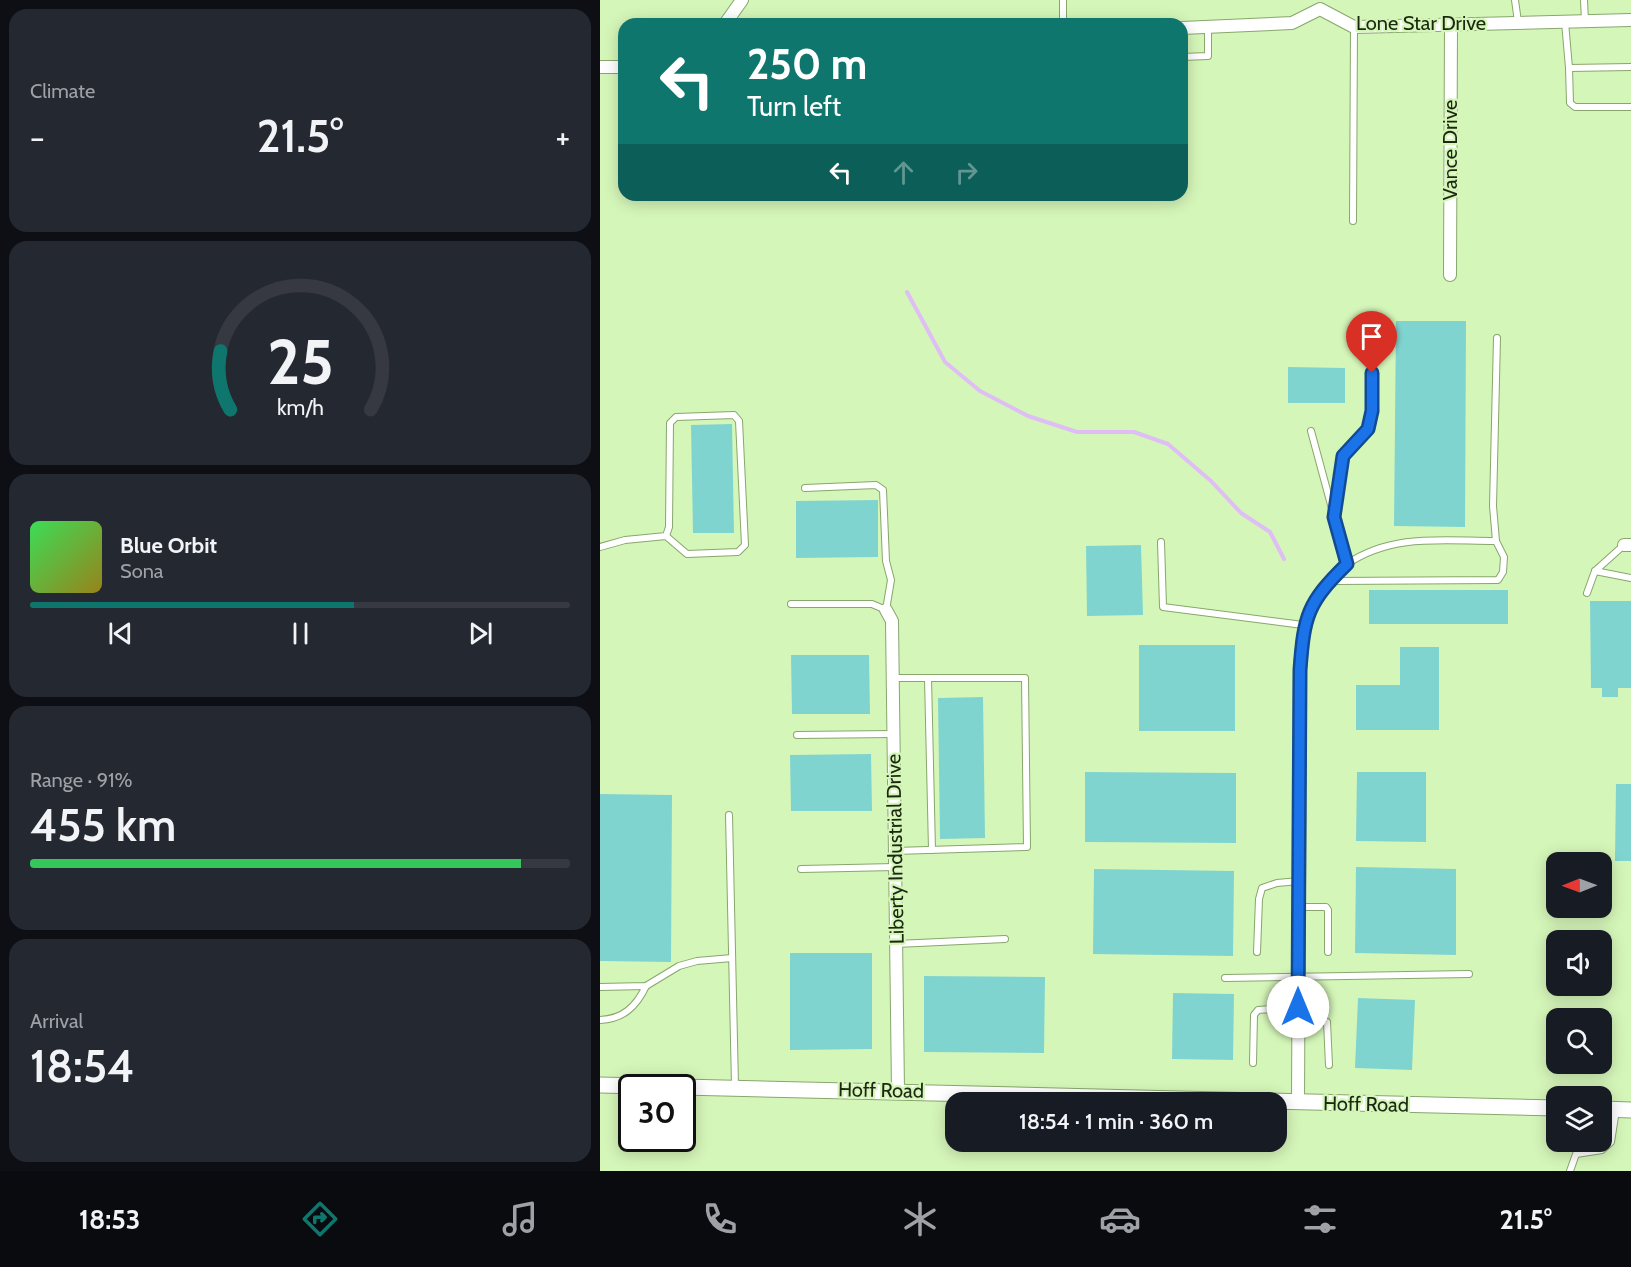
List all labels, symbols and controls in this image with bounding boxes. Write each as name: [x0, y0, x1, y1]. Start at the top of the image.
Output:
street label: Lone Star Drive: [1356, 11, 1486, 35]
text: 250 m: [747, 38, 867, 90]
icon: left: [648, 42, 726, 120]
text: Climate: [30, 79, 95, 103]
text: Turn left: [747, 90, 841, 123]
street label: Vance Drive: [1438, 100, 1462, 200]
text: 21.5°: [257, 109, 343, 163]
text: −: [30, 117, 45, 157]
text: +: [555, 117, 570, 157]
icon: left: [824, 156, 857, 189]
icon: ahead: [887, 156, 920, 189]
icon: right: [950, 156, 983, 189]
pin: [1346, 311, 1397, 373]
icon: arrive: [1355, 320, 1388, 353]
text: 25: [267, 324, 333, 400]
text: km/h: [277, 395, 323, 421]
text: Blue Orbit: [120, 532, 217, 559]
text: Sona: [120, 559, 163, 583]
icon: previous: [104, 617, 137, 650]
icon: pause: [284, 617, 317, 650]
icon: next: [464, 617, 497, 650]
street label: Liberty Industrial Drive: [881, 754, 909, 944]
text: Range · 91%: [30, 768, 133, 792]
text: 455 km: [30, 798, 176, 852]
north arrow: [1546, 852, 1612, 918]
map controls: [1546, 852, 1612, 1152]
button: sound: [1546, 930, 1612, 996]
position arrow: [1266, 975, 1330, 1039]
button: search: [1546, 1008, 1612, 1074]
text: Arrival: [30, 1009, 83, 1033]
text: 18:54: [30, 1039, 134, 1093]
speed limit sign: 30: [618, 1074, 696, 1152]
street label: Hoff Road: [838, 1077, 924, 1103]
button: layers: [1546, 1086, 1612, 1152]
street label: Hoff Road: [1323, 1091, 1409, 1117]
text: 18:54 · 1 min · 360 m: [1019, 1108, 1213, 1135]
icon: directions: [299, 1198, 341, 1240]
icon: music: [499, 1198, 541, 1240]
icon: phone: [699, 1198, 741, 1240]
icon: climate: [899, 1198, 941, 1240]
icon: car: [1099, 1198, 1141, 1240]
icon: filters: [1299, 1198, 1341, 1240]
text: 18:53: [79, 1203, 140, 1236]
text: 21.5°: [1499, 1203, 1552, 1236]

